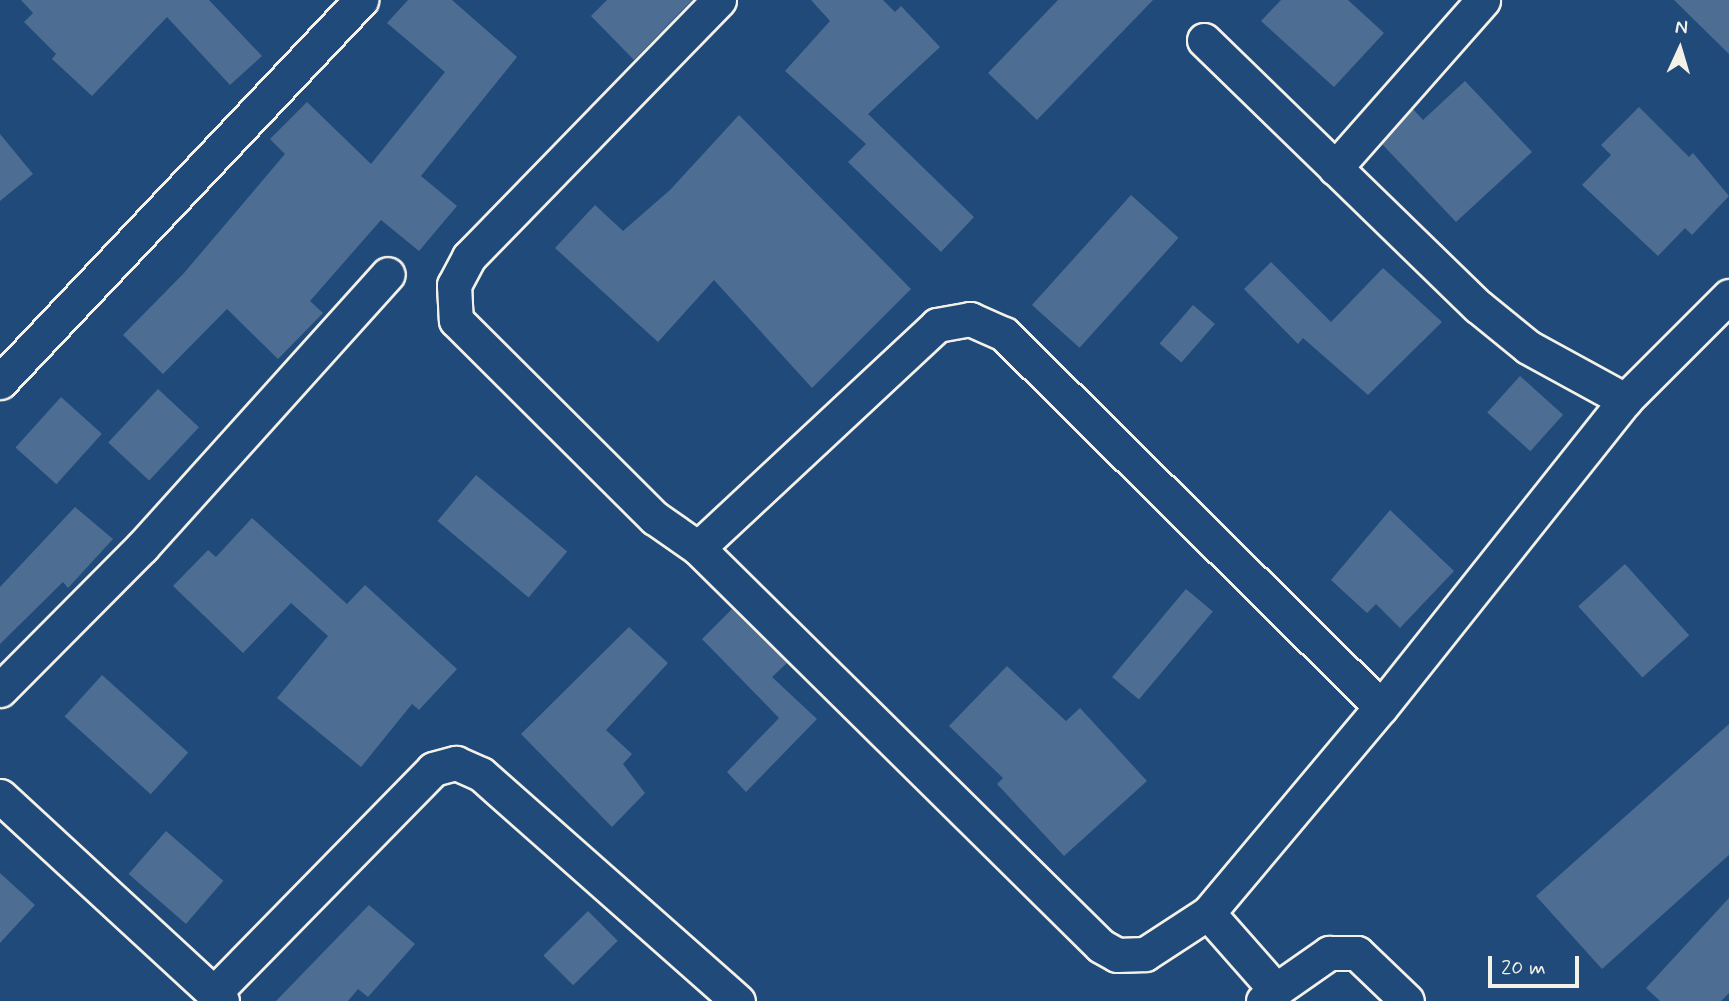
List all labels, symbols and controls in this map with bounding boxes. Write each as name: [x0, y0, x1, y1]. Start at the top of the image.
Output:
north arrow: [1645, 14, 1715, 84]
text: N: [1674, 15, 1689, 40]
scale bar: [1491, 942, 1582, 986]
text: 20 m: [1501, 954, 1546, 982]

